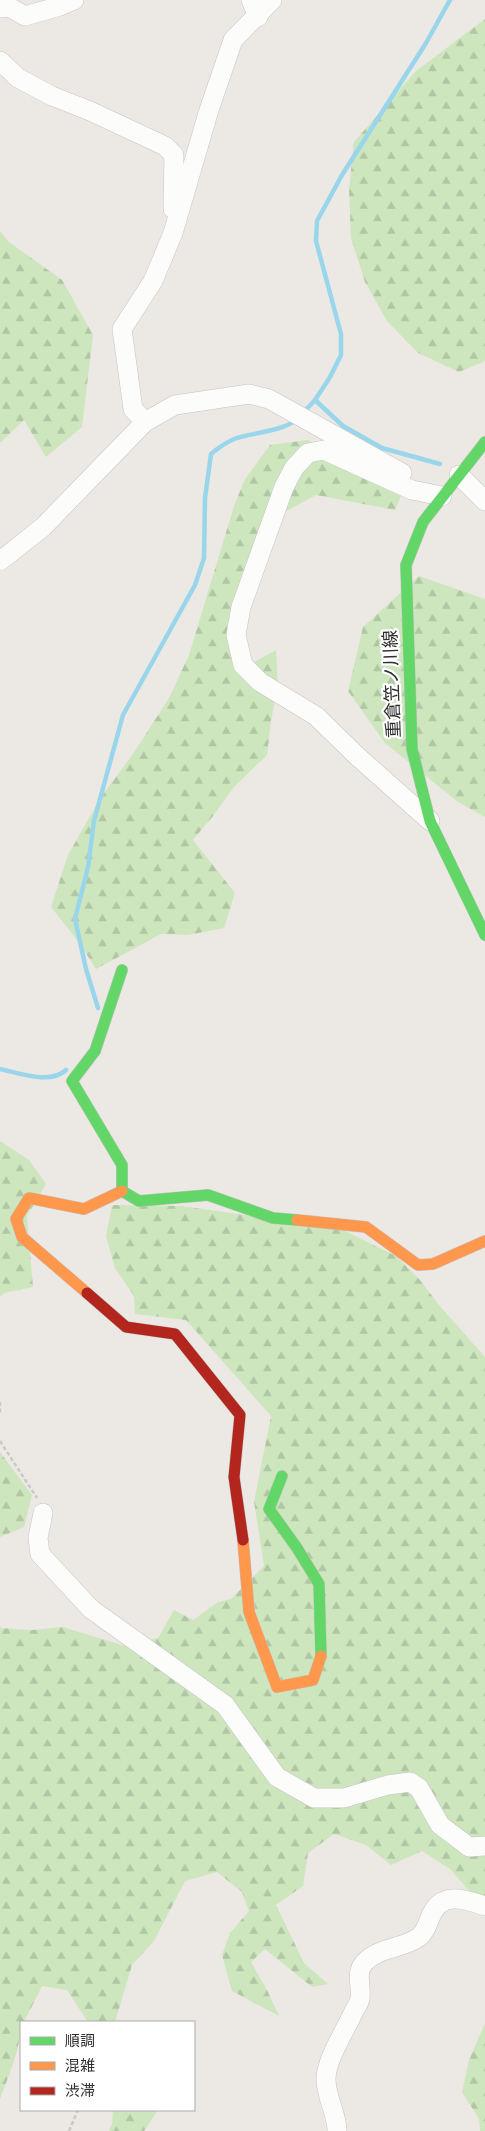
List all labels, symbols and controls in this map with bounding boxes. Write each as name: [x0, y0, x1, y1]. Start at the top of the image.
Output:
street label: 重倉笠ノ川線: [379, 630, 405, 738]
legend: [20, 2021, 195, 2111]
text: 順調: [65, 2031, 95, 2050]
text: 混雑: [65, 2056, 95, 2075]
text: 渋滞: [65, 2081, 95, 2100]

